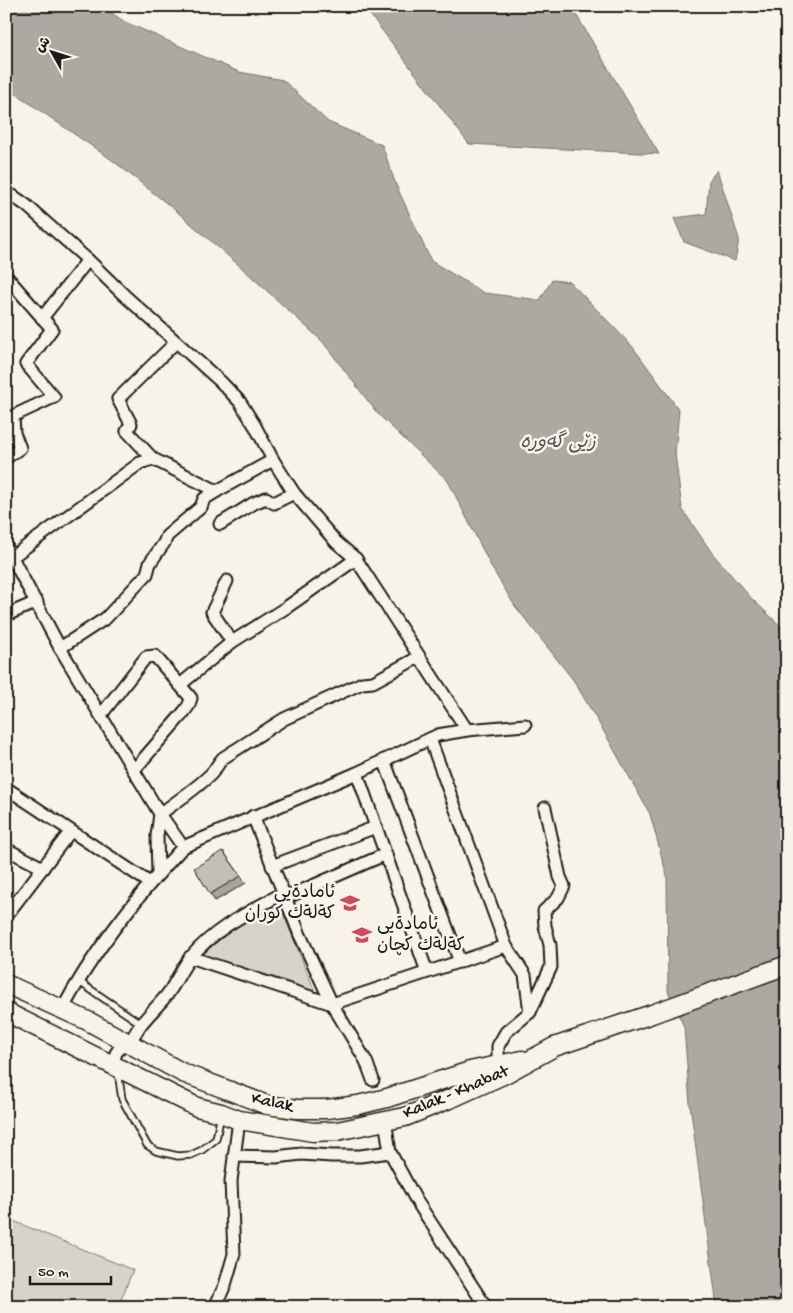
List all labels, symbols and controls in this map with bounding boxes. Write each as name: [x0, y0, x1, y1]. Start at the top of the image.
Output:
north arrow: [28, 28, 78, 78]
text: ش: [32, 34, 55, 57]
water label: زێی گەورە: [520, 429, 597, 455]
place label: ئامادةيى كةلةك كوران: [245, 883, 335, 925]
school or university icon: ئامادةيى كةلةك كوران: [339, 892, 361, 914]
place label: ئامادةيى كةلةك كچان: [377, 915, 465, 957]
school or university icon: ئامادةيى كةلةك كچان: [351, 924, 373, 946]
street label: Kalak - Khabat: [400, 1061, 513, 1125]
street label: Kalak: [249, 1088, 297, 1118]
scale bar: [30, 1253, 111, 1285]
text: 50 m: [38, 1264, 69, 1282]

